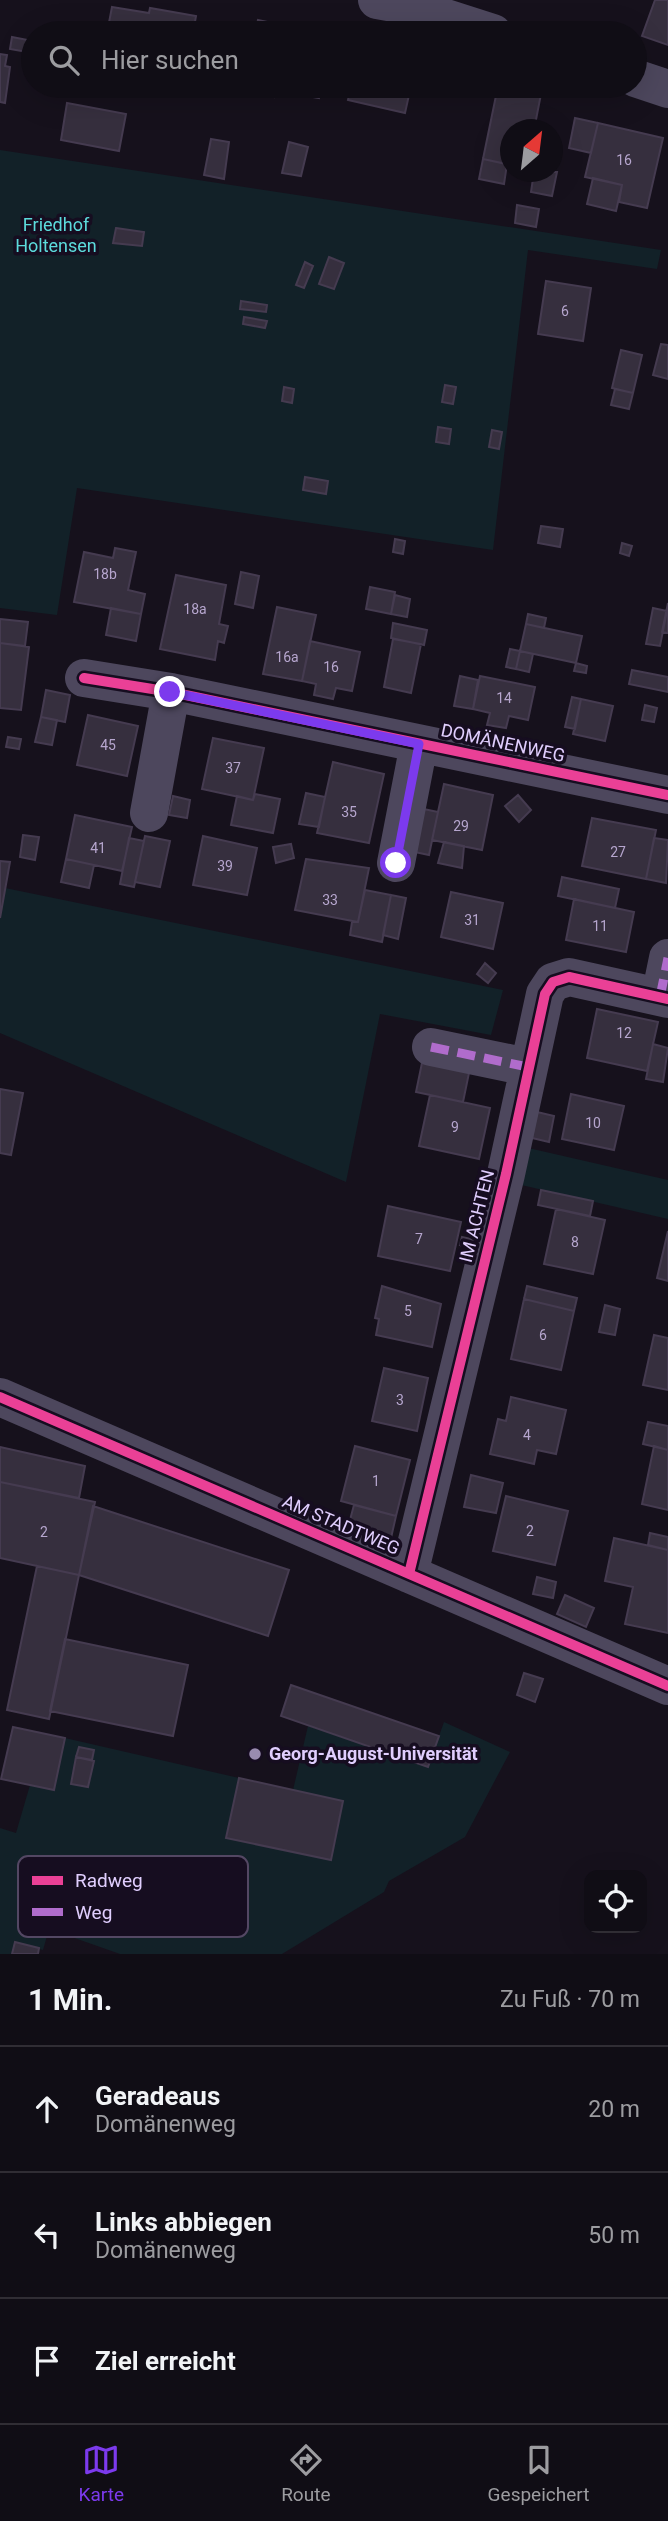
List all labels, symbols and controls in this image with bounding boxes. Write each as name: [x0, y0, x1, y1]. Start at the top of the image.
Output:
search box: [21, 21, 647, 98]
icon: search: [45, 41, 83, 79]
text: Hier suchen: [101, 45, 239, 75]
north arrow: [500, 119, 563, 182]
house number: 16: [616, 152, 632, 168]
park label: Friedhof Holtensen: [15, 214, 97, 256]
house number: 6: [561, 303, 569, 319]
house number: 18b: [93, 566, 117, 582]
house number: 18a: [183, 601, 207, 617]
house number: 16a: [275, 649, 299, 665]
house number: 16: [323, 659, 339, 675]
route end: [154, 676, 185, 707]
house number: 14: [496, 690, 512, 706]
street label: DOMÄNENWEG: [439, 719, 567, 766]
house number: 45: [100, 737, 116, 753]
house number: 37: [225, 760, 241, 776]
house number: 35: [341, 804, 357, 820]
house number: 29: [453, 818, 469, 834]
house number: 41: [90, 840, 106, 856]
house number: 27: [610, 844, 626, 860]
route start: [380, 847, 411, 878]
house number: 39: [217, 858, 233, 874]
house number: 33: [322, 892, 338, 908]
house number: 31: [464, 912, 480, 928]
house number: 11: [592, 918, 608, 934]
house number: 12: [616, 1025, 632, 1041]
house number: 10: [585, 1115, 601, 1131]
house number: 9: [451, 1119, 459, 1135]
street label: IM ACHTEN: [455, 1167, 498, 1264]
house number: 7: [415, 1231, 423, 1247]
house number: 8: [571, 1234, 579, 1250]
house number: 5: [404, 1303, 412, 1319]
house number: 6: [539, 1327, 547, 1343]
house number: 3: [396, 1392, 404, 1408]
house number: 4: [523, 1427, 531, 1443]
house number: 1: [372, 1473, 380, 1489]
street label: AM STADTWEG: [279, 1490, 403, 1559]
house number: 2: [526, 1523, 534, 1539]
house number: 2: [40, 1524, 48, 1540]
place label: Georg-August-Universität: [269, 1743, 478, 1764]
marker: Georg-August-Universität: [247, 1746, 263, 1762]
legend: [18, 1856, 248, 1937]
text: Radweg: [75, 1869, 143, 1892]
map controls: [584, 1870, 647, 1933]
button: locate: [584, 1870, 647, 1933]
text: Weg: [75, 1901, 112, 1924]
text: 1 Min.: [28, 1982, 112, 2017]
text: Zu Fuß · 70 m: [500, 1986, 640, 2013]
text: Geradeaus: [95, 2081, 220, 2111]
icon: ahead: [28, 2090, 66, 2128]
text: 20 m: [588, 2096, 640, 2123]
text: Domänenweg: [95, 2111, 236, 2138]
text: Links abbiegen: [95, 2207, 272, 2237]
icon: left: [28, 2216, 66, 2254]
text: 50 m: [588, 2222, 640, 2249]
text: Domänenweg: [95, 2237, 236, 2264]
icon: arrive: [28, 2342, 66, 2380]
text: Ziel erreicht: [95, 2346, 236, 2376]
tab: Karte: [79, 2441, 124, 2506]
tab: Route: [281, 2441, 330, 2506]
tab: Gespeichert: [488, 2441, 589, 2506]

